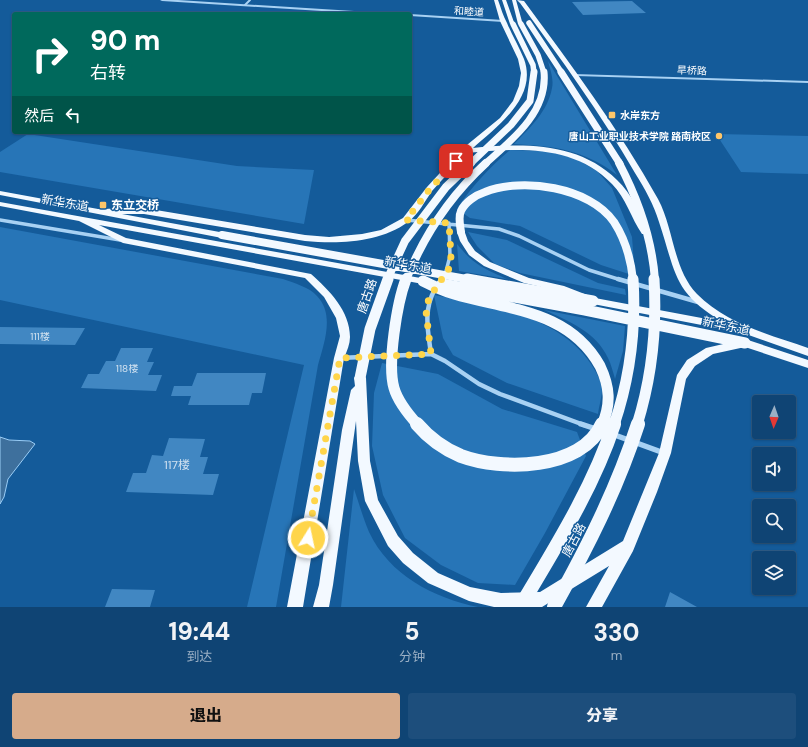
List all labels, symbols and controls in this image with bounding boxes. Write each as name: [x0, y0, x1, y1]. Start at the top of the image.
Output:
street label: 和睦道: [454, 4, 484, 19]
text: 90 m: [90, 22, 160, 59]
icon: right: [24, 28, 76, 80]
text: 右转: [90, 61, 126, 85]
street label: 旱桥路: [677, 63, 707, 78]
icon: left: [62, 104, 84, 126]
text: 然后: [24, 106, 54, 126]
place label: 水岸东方: [620, 109, 660, 122]
marker: 水岸东方: [607, 110, 617, 120]
place label: 唐山工业职业技术学院 路南校区: [569, 130, 711, 143]
marker: 唐山工业职业技术学院 路南校区: [714, 131, 724, 141]
pin: [439, 144, 473, 178]
icon: arrive: [445, 150, 467, 172]
street label: 新华东道: [40, 191, 90, 215]
place label: 东立交桥: [111, 197, 159, 213]
marker: 东立交桥: [98, 200, 108, 210]
street label: 新华东道: [383, 253, 433, 277]
street label: 唐古路: [354, 276, 380, 316]
street label: 新华东道: [701, 313, 751, 339]
house number: 111楼: [30, 330, 50, 343]
house number: 118楼: [116, 362, 138, 375]
north arrow: [752, 395, 796, 439]
map controls: [752, 395, 796, 595]
button: sound: [752, 447, 796, 491]
house number: 117楼: [164, 457, 190, 473]
button: search: [752, 499, 796, 543]
position arrow: [287, 517, 329, 559]
street label: 唐古路: [558, 520, 590, 560]
button: layers: [752, 551, 796, 595]
text: 19:44: [169, 616, 230, 647]
text: 5: [404, 616, 419, 647]
text: 330: [593, 617, 639, 648]
text: m: [611, 647, 622, 664]
text: 到达: [186, 648, 212, 665]
text: 分钟: [399, 648, 425, 665]
button: 退出: [12, 693, 400, 739]
button: 分享: [408, 693, 796, 739]

